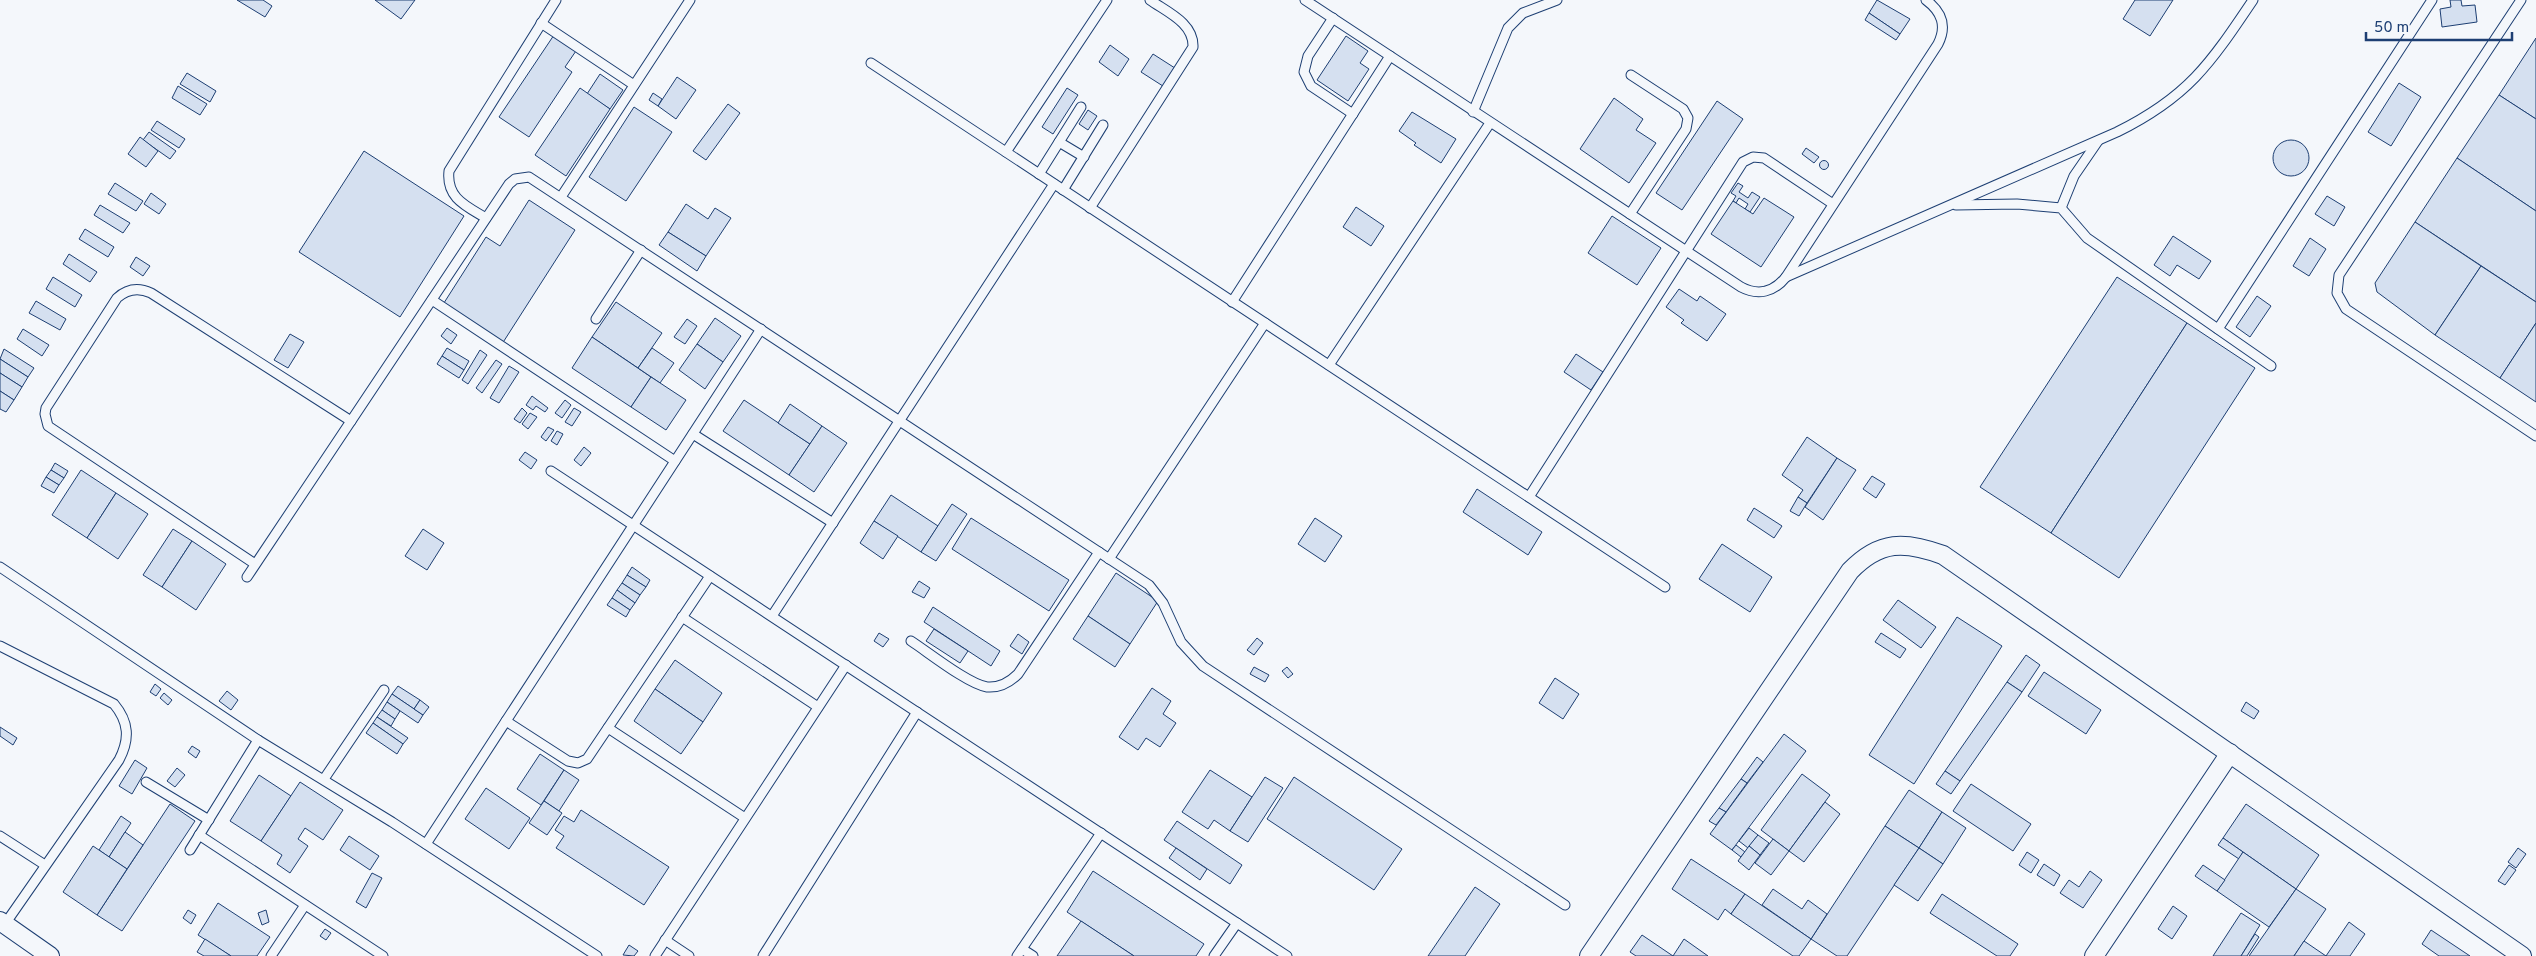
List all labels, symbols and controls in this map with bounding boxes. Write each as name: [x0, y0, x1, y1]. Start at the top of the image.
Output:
scale bar: [2366, 10, 2512, 42]
text: 50 m: [2374, 19, 2409, 38]

